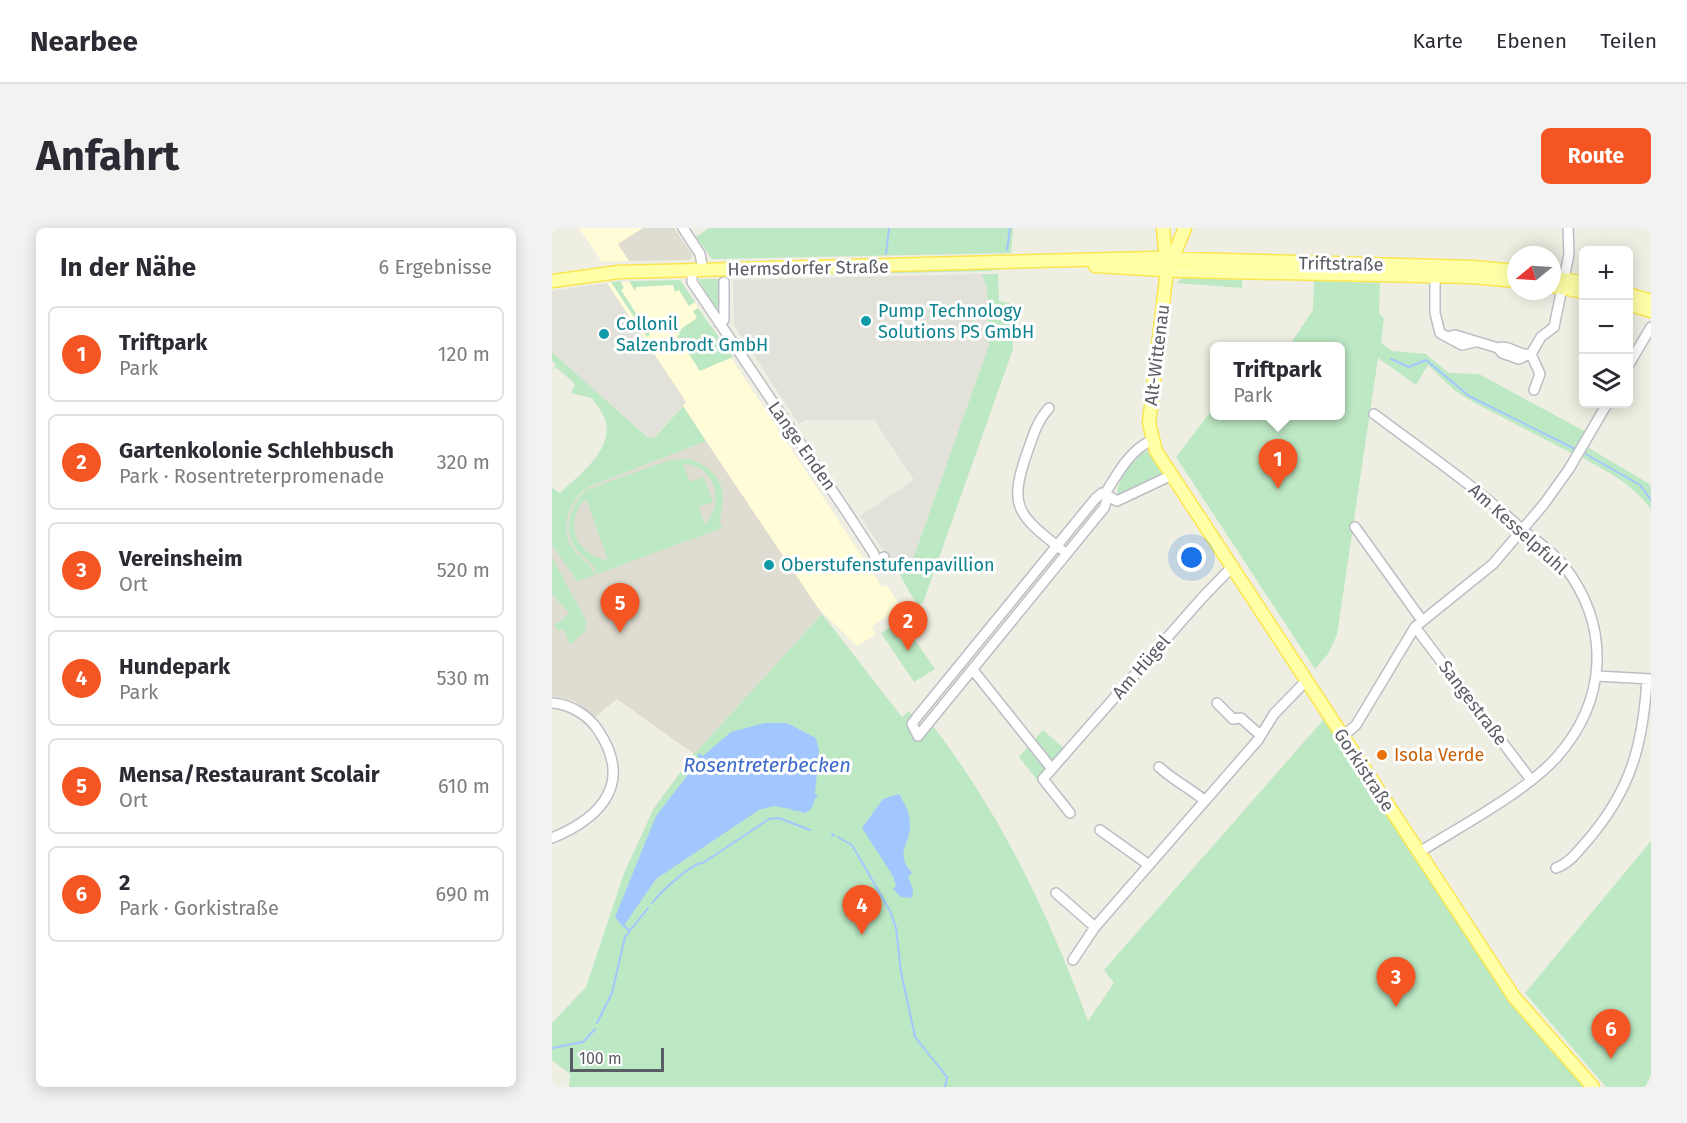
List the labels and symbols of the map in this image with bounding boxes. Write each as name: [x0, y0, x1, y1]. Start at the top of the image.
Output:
north arrow: [1507, 246, 1561, 300]
street label: Triftstraße: [1298, 252, 1384, 276]
street label: Hermsdorfer Straße: [727, 256, 889, 280]
place label: Pump Technology Solutions PS GmbH: [878, 300, 1034, 343]
street label: Alt-Wittenau: [1140, 303, 1174, 407]
place label: Collonil Salzenbrodt GmbH: [616, 313, 768, 356]
marker: Pump Technology Solutions PS GmbH: [859, 314, 873, 328]
marker: Collonil Salzenbrodt GmbH: [597, 327, 611, 341]
street label: Lange Enden: [763, 397, 841, 495]
pin: 1: [1258, 440, 1298, 489]
street label: Am Kesselpfuhl: [1464, 479, 1572, 579]
your location: [1177, 543, 1206, 572]
place label: Oberstufenstufenpavillion: [781, 554, 994, 576]
marker: Oberstufenstufenpavillion: [762, 558, 776, 572]
pin: 5: [600, 584, 640, 633]
pin: 2: [888, 602, 928, 651]
street label: Am Hügel: [1107, 631, 1175, 703]
street label: Sangestraße: [1434, 656, 1512, 750]
street label: Gorkistraße: [1329, 724, 1399, 816]
place label: Isola Verde: [1394, 744, 1484, 766]
marker: Isola Verde: [1375, 748, 1389, 762]
water label: Rosentreterbecken: [683, 753, 851, 777]
pin: 4: [842, 886, 882, 935]
pin: 3: [1376, 958, 1416, 1007]
pin: 6: [1592, 1010, 1630, 1059]
scale bar: [570, 1045, 664, 1072]

